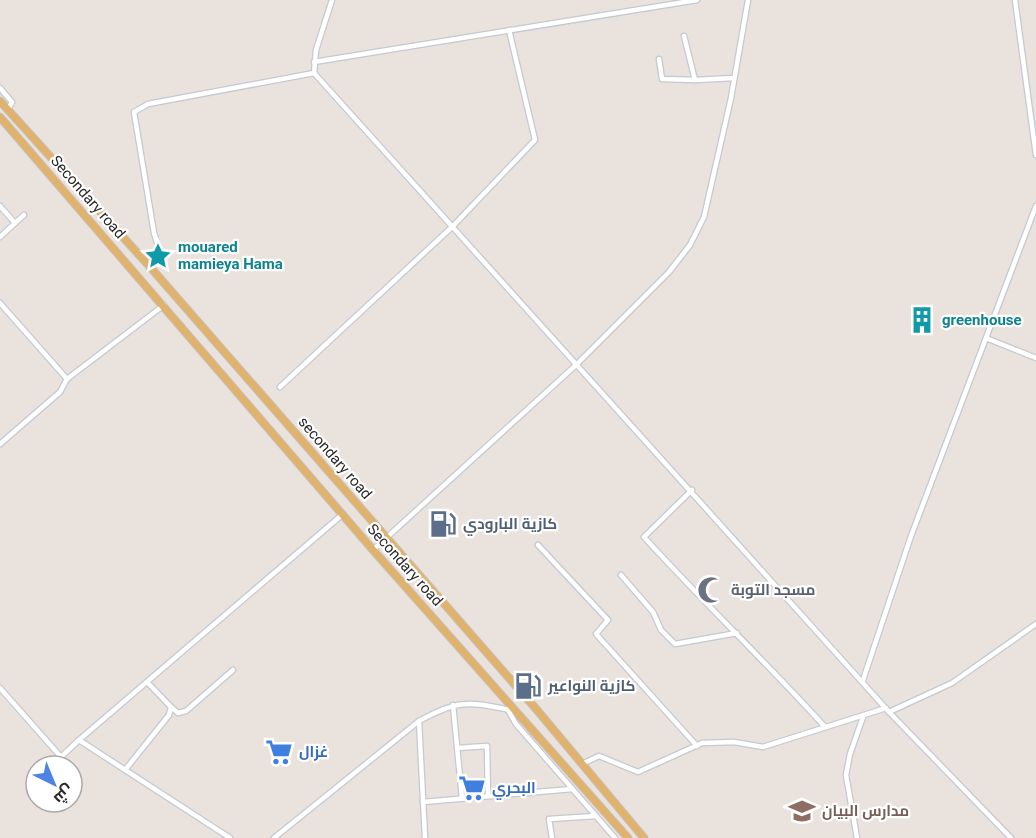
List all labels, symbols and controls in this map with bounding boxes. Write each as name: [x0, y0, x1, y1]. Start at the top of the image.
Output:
street label: Secondary road: [47, 152, 129, 242]
place label: mouared mamieya Hama: [178, 238, 283, 273]
place icon: mouared mamieya Hama: [143, 241, 173, 271]
building icon: greenhouse: [907, 305, 937, 335]
place label: greenhouse: [942, 311, 1022, 329]
street label: secondary road: [294, 413, 376, 503]
fuel station icon: كازية البارودي: [428, 509, 458, 539]
place label: كازية البارودي: [463, 515, 557, 536]
street label: Secondary road: [363, 520, 447, 610]
mosque icon: مسجد التوبة: [696, 575, 726, 605]
place label: مسجد التوبة: [731, 581, 815, 599]
fuel station icon: كازية النواعير: [513, 671, 543, 701]
place label: كازية النواعير: [547, 677, 635, 695]
supermarket icon: غزال: [264, 737, 294, 767]
place label: غزال: [299, 743, 328, 761]
north arrow: [24, 754, 84, 814]
supermarket icon: البحري: [457, 773, 487, 803]
place label: البحري: [492, 779, 536, 800]
text: ش: [50, 781, 78, 809]
school or university icon: مدارس البيان: [787, 796, 817, 826]
place label: مدارس البيان: [822, 802, 909, 820]

